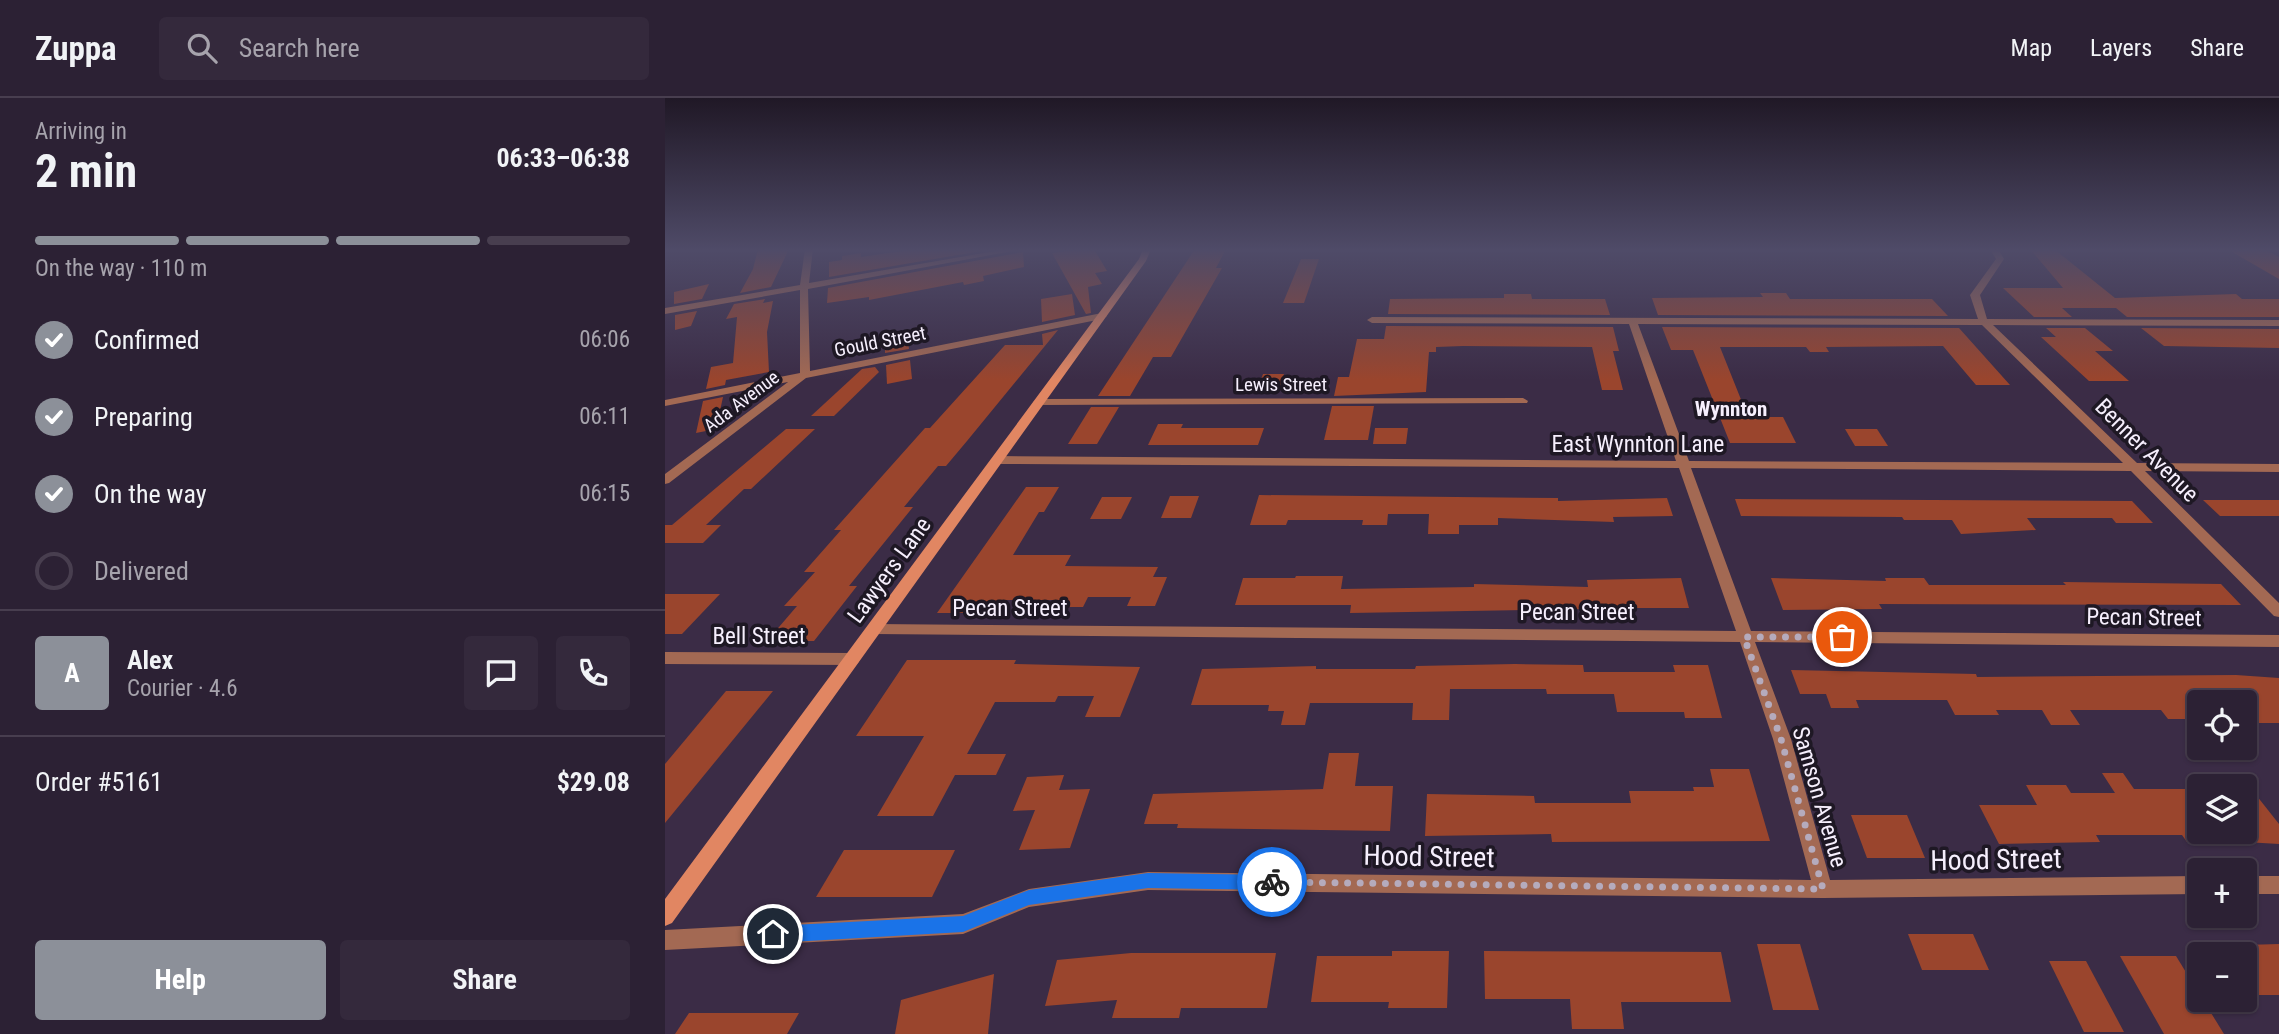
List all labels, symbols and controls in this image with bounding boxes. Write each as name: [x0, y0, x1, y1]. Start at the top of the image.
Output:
search box: [159, 17, 649, 80]
text: Zuppa: [35, 29, 117, 68]
icon: search: [183, 29, 221, 67]
text: Search here: [239, 33, 360, 63]
text: Map: [2011, 34, 2052, 62]
text: Layers: [2090, 34, 2152, 62]
text: Share: [2190, 34, 2244, 62]
text: Arriving in: [35, 118, 127, 145]
text: 06:33–06:38: [496, 143, 630, 173]
text: 2 min: [35, 144, 137, 198]
text: On the way · 110 m: [35, 255, 207, 282]
icon: check: [35, 321, 73, 359]
street label: Gould Street: [832, 321, 928, 362]
text: Confirmed: [94, 325, 200, 355]
text: 06:06: [579, 326, 630, 353]
street label: Ada Avenue: [699, 366, 784, 437]
street label: Lewis Street: [1235, 373, 1327, 396]
street label: Benner Avenue: [2089, 393, 2204, 508]
district label: Wynnton: [1695, 397, 1767, 421]
icon: check: [35, 398, 73, 436]
text: Preparing: [94, 402, 193, 432]
text: 06:11: [579, 403, 630, 430]
street label: East Wynnton Lane: [1552, 431, 1724, 458]
icon: check: [35, 475, 73, 513]
text: On the way: [94, 479, 207, 509]
text: 06:15: [579, 480, 630, 507]
street label: Lawyers Lane: [842, 512, 937, 628]
text: Delivered: [94, 556, 189, 586]
street label: Pecan Street: [952, 595, 1068, 622]
street label: Pecan Street: [1519, 599, 1635, 626]
street label: Pecan Street: [2086, 603, 2202, 632]
pin: [1812, 607, 1872, 667]
icon: bag: [1823, 618, 1861, 656]
street label: Bell Street: [712, 623, 806, 650]
button: chat: [464, 636, 538, 710]
button: phone: [556, 636, 630, 710]
text: Alex: [127, 645, 173, 675]
text: A: [64, 658, 80, 688]
text: Courier · 4.6: [127, 675, 238, 702]
map controls: [2187, 690, 2257, 1012]
button: locate: [2187, 690, 2257, 760]
street label: Samson Avenue: [1787, 724, 1852, 871]
text: Order #5161: [35, 767, 163, 797]
text: $29.08: [557, 767, 630, 797]
button: layers: [2187, 774, 2257, 844]
street label: Hood Street: [1363, 839, 1495, 874]
street label: Hood Street: [1930, 842, 2062, 877]
courier: [1237, 847, 1307, 917]
button: +: [2187, 858, 2257, 928]
icon: bike: [1253, 863, 1291, 901]
pin: [743, 904, 803, 964]
icon: home: [754, 915, 792, 953]
button: Help: [35, 940, 326, 1020]
button: Share: [340, 940, 630, 1020]
button: −: [2187, 942, 2257, 1012]

